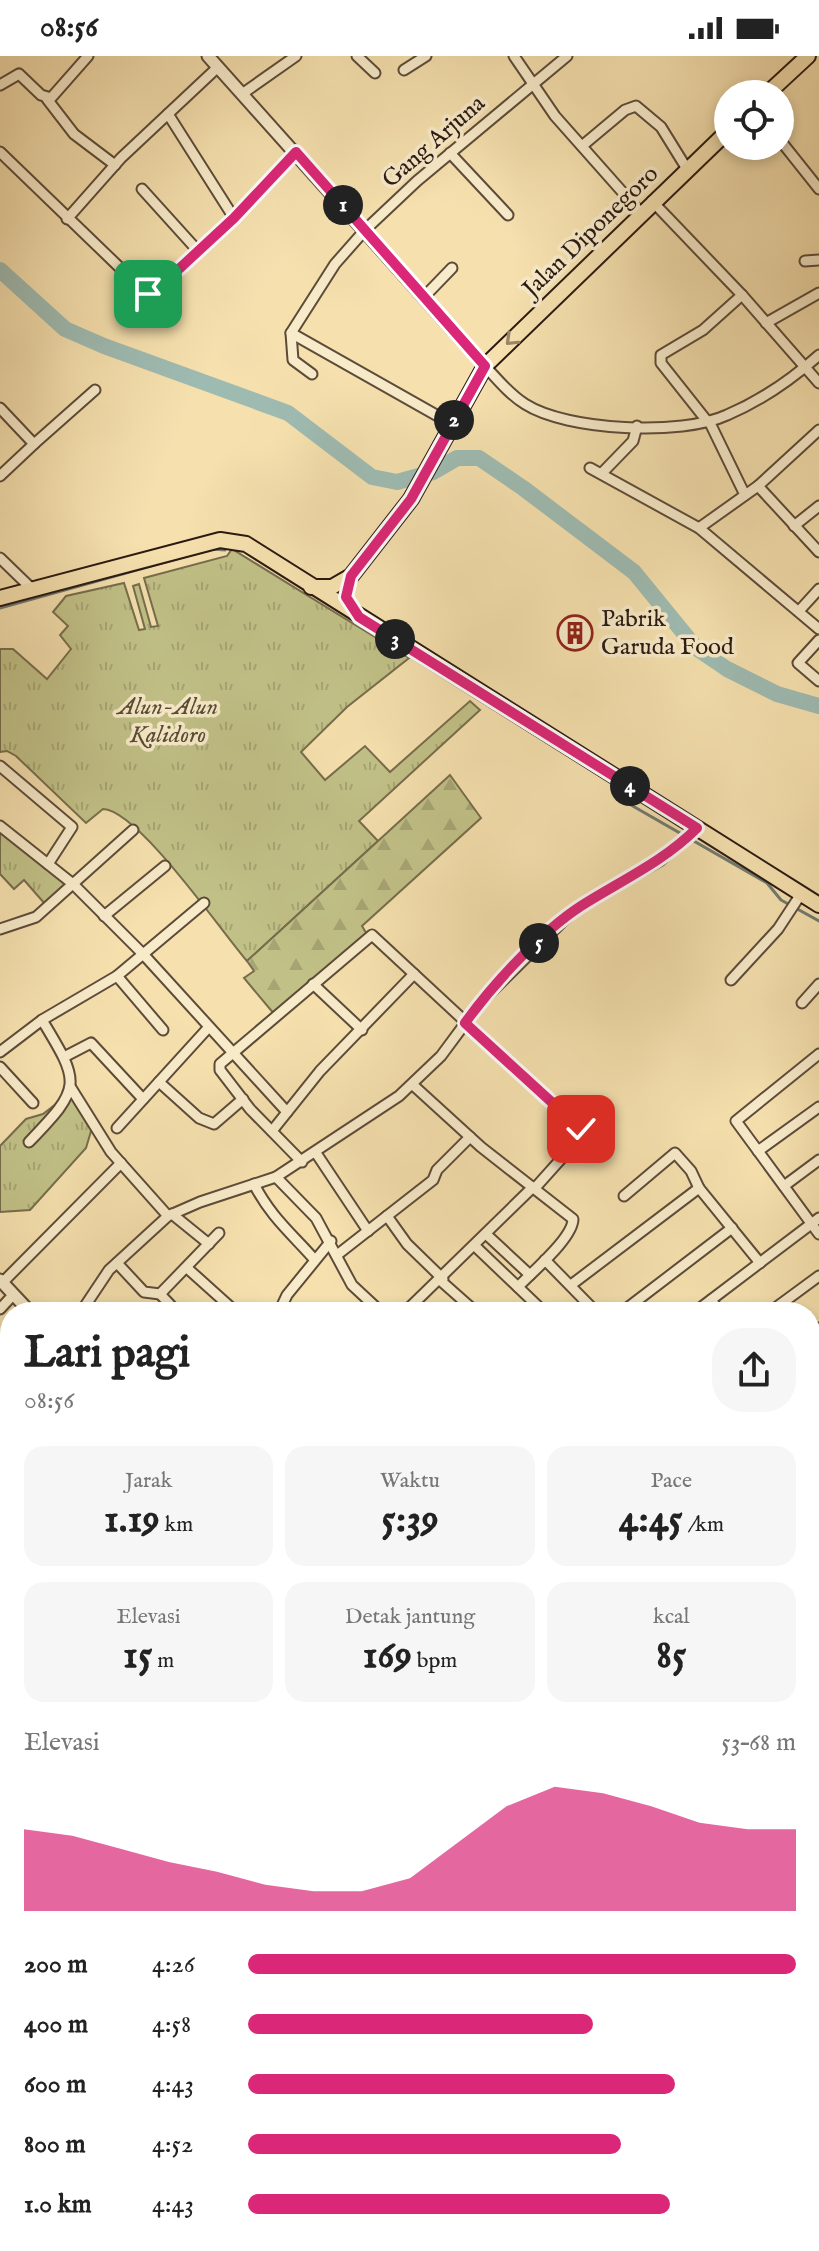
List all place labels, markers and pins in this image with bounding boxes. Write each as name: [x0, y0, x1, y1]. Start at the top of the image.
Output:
pin: 1: [323, 185, 363, 225]
pin: [114, 260, 182, 328]
pin: 2: [434, 400, 474, 440]
place label: Pabrik Garuda Food: [601, 604, 734, 663]
building icon: Pabrik Garuda Food: [556, 614, 594, 652]
pin: 3: [375, 619, 415, 659]
pin: 4: [610, 766, 650, 806]
pin: 5: [519, 923, 559, 963]
pin: [547, 1095, 615, 1163]

